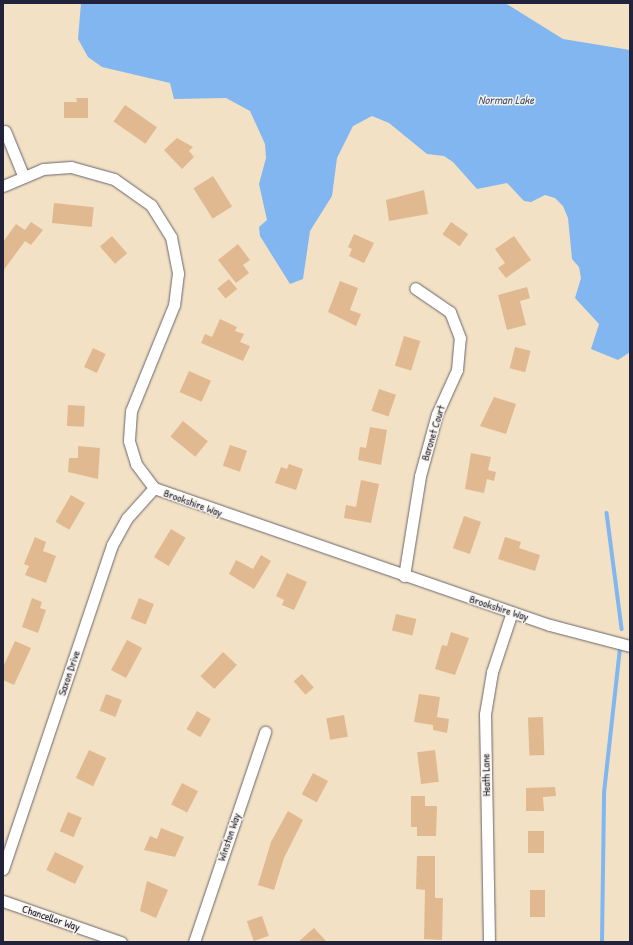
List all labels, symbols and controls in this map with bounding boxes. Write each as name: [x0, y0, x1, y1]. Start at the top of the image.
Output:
water label: Norman Lake: [478, 93, 534, 107]
street label: Baronet Court: [418, 404, 448, 462]
street label: Brookshire Way: [162, 486, 224, 520]
street label: Brookshire Way: [468, 592, 530, 624]
street label: Saxon Drive: [55, 649, 83, 697]
street label: Heath Lane: [479, 754, 493, 796]
street label: Winston Way: [215, 811, 243, 863]
street label: Chancellor Way: [20, 902, 82, 934]

